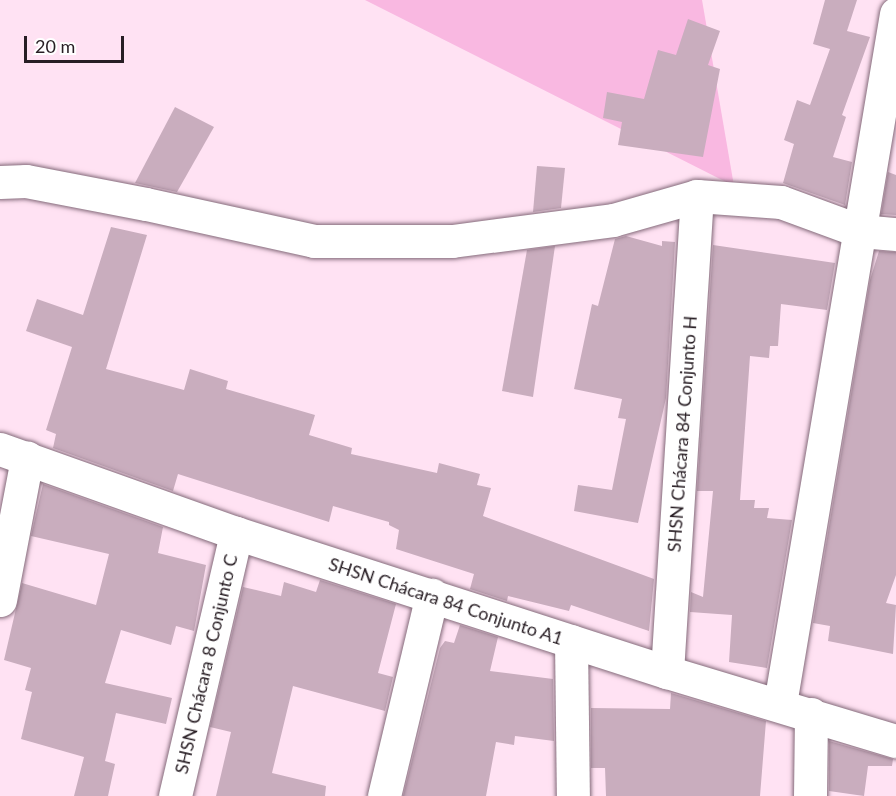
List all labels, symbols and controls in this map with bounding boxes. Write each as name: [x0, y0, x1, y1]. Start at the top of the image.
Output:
scale bar: [27, 24, 128, 62]
text: 20 m: [35, 35, 75, 57]
street label: SHSN Chácara 84 Conjunto H: [663, 315, 701, 553]
street label: SHSN Chácara 8 Conjunto C: [170, 552, 242, 776]
street label: SHSN Chácara 84 Conjunto A1: [326, 553, 566, 649]

